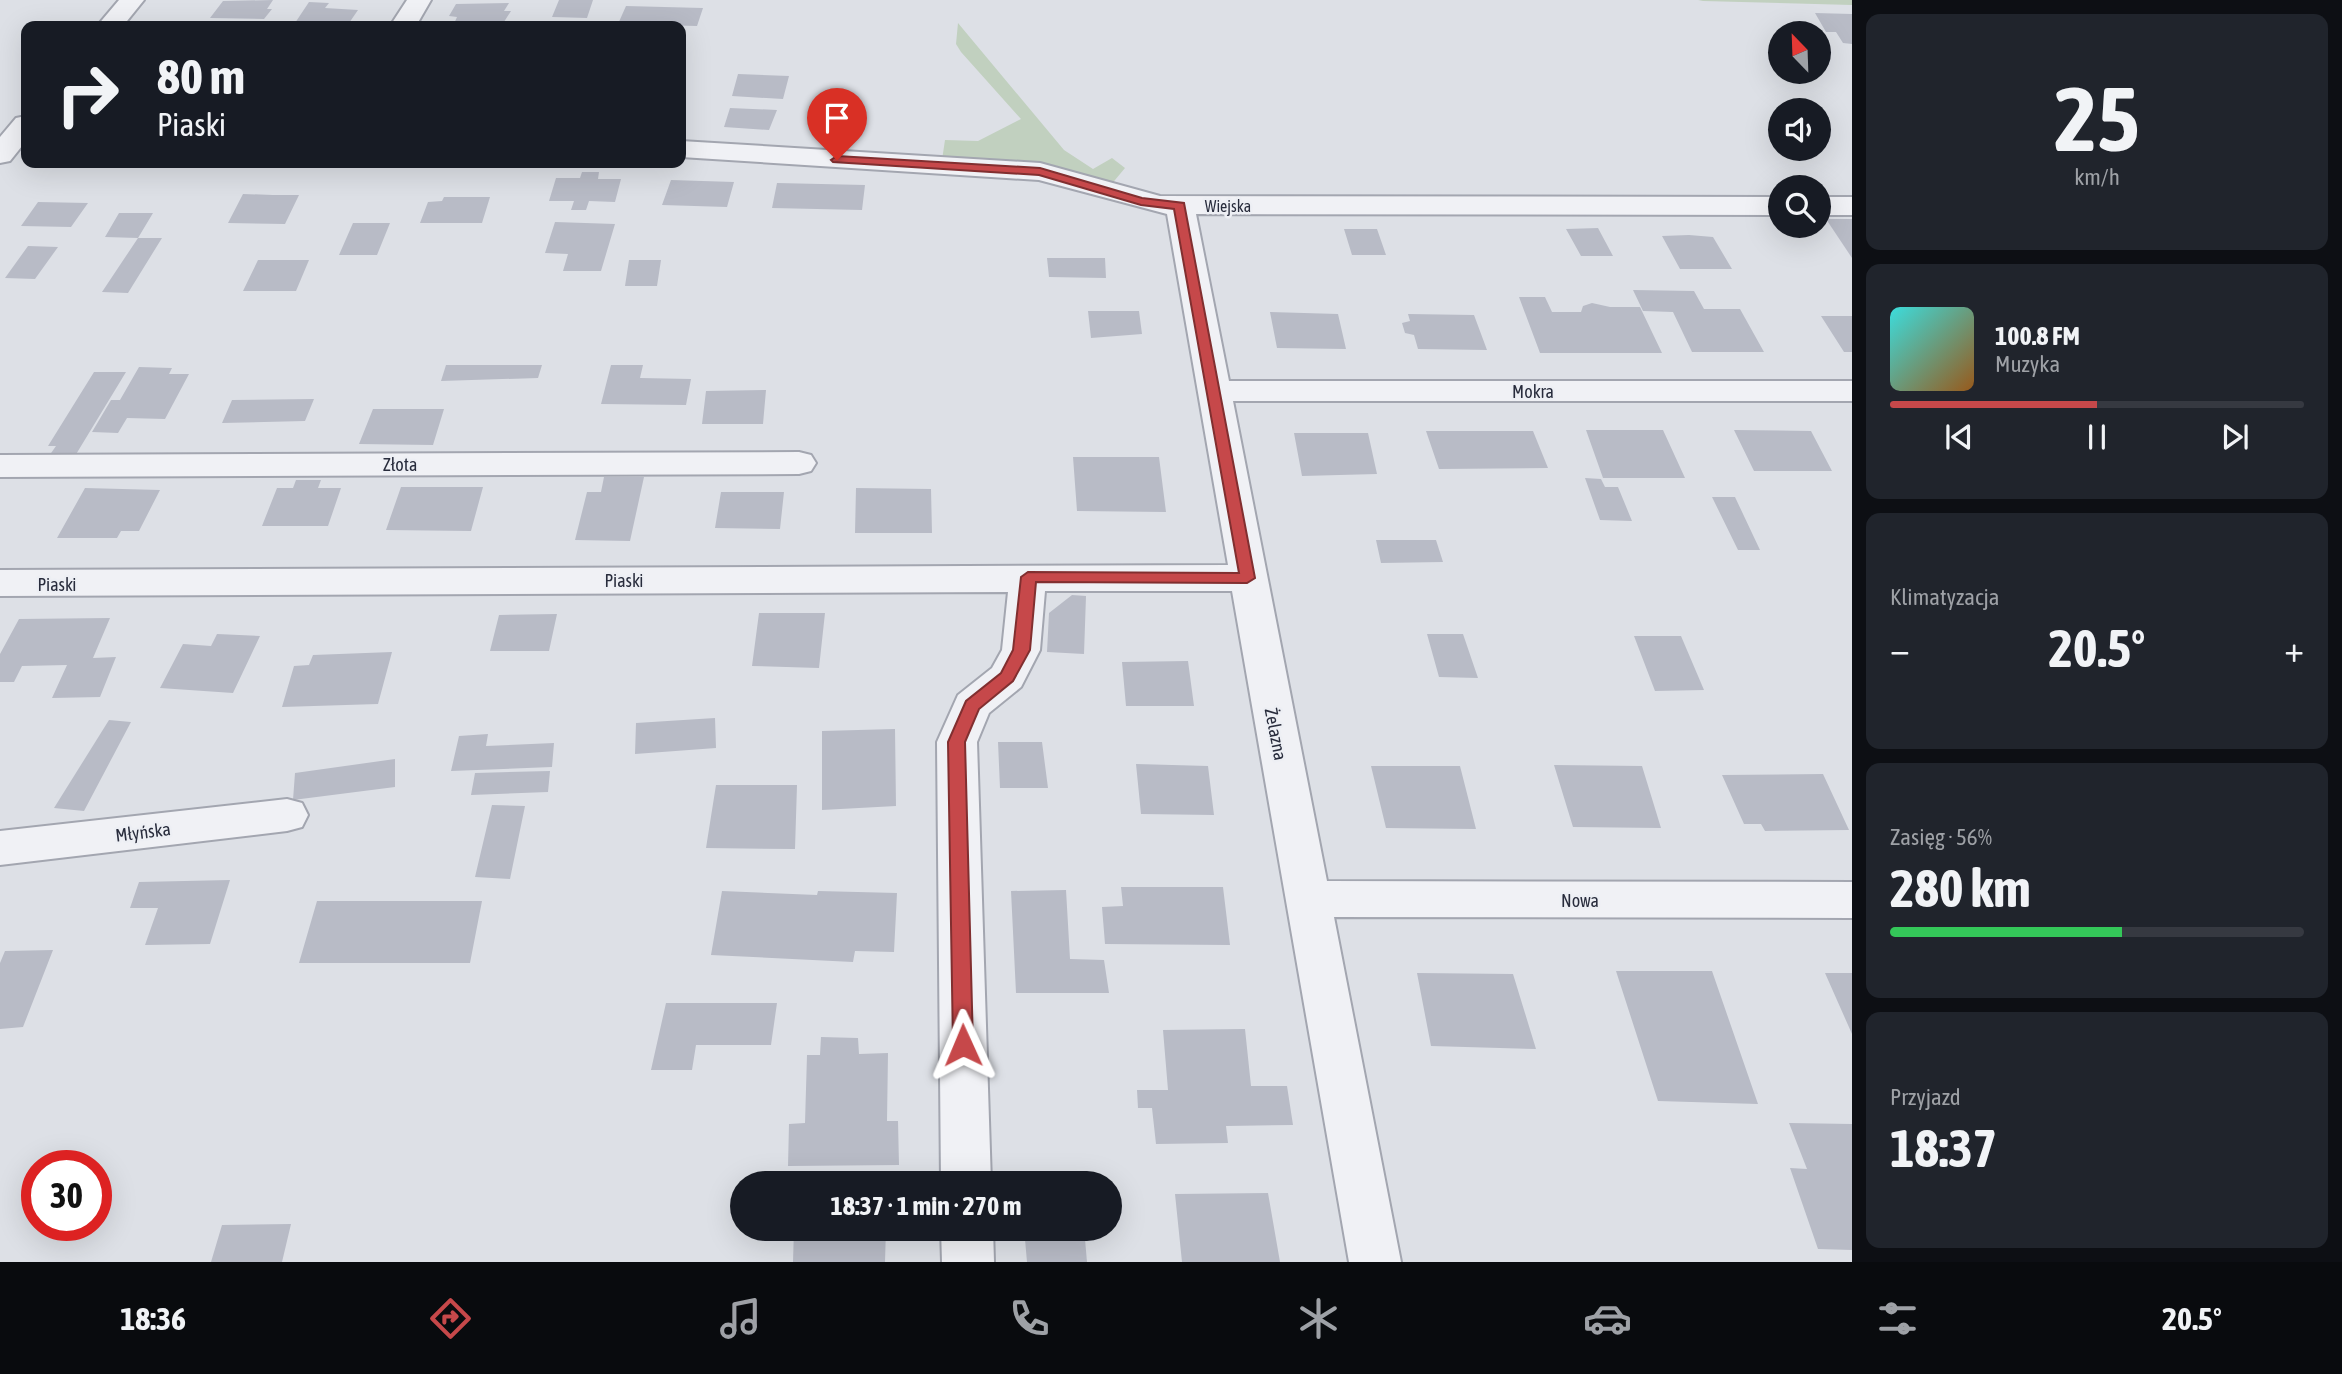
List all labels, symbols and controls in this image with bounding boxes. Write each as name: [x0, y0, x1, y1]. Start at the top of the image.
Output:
north arrow: [1768, 21, 1830, 84]
map controls: [1768, 21, 1831, 238]
text: 80 m: [157, 48, 245, 104]
icon: right: [42, 49, 133, 140]
text: 25: [2054, 66, 2140, 170]
pin: [807, 88, 867, 160]
button: sound: [1768, 98, 1831, 161]
icon: arrive: [818, 99, 856, 137]
text: Piaski: [157, 106, 226, 143]
text: km/h: [2074, 164, 2120, 190]
button: search: [1768, 175, 1831, 238]
street label: Wiejska: [1205, 197, 1251, 216]
text: 100.8 FM: [1995, 321, 2080, 351]
text: Muzyka: [1995, 351, 2060, 377]
street label: Mokra: [1512, 381, 1554, 402]
icon: previous: [1940, 418, 1978, 456]
icon: pause: [2078, 418, 2116, 456]
icon: next: [2216, 418, 2254, 456]
street label: Złota: [383, 454, 417, 475]
street label: Piaski: [605, 570, 643, 591]
street label: Piaski: [38, 574, 76, 595]
text: Klimatyzacja: [1890, 584, 1999, 610]
text: 20.5°: [2049, 618, 2145, 678]
text: −: [1890, 627, 1910, 670]
text: +: [2284, 627, 2304, 670]
street label: Żelazna: [1261, 706, 1291, 762]
street label: Młyńska: [114, 818, 172, 846]
text: Zasięg · 56%: [1890, 824, 1992, 850]
text: 280 km: [1890, 858, 2031, 918]
street label: Nowa: [1561, 890, 1599, 911]
position arrow: [926, 1008, 1000, 1082]
text: Przyjazd: [1890, 1084, 1961, 1110]
text: 18:37: [1890, 1118, 1997, 1178]
speed limit sign: 30: [21, 1150, 112, 1241]
text: 18:37 · 1 min · 270 m: [831, 1191, 1021, 1221]
icon: directions: [426, 1294, 475, 1343]
icon: music: [716, 1294, 765, 1343]
icon: phone: [1005, 1294, 1054, 1343]
icon: climate: [1294, 1294, 1343, 1343]
icon: car: [1583, 1294, 1632, 1343]
icon: filters: [1873, 1294, 1922, 1343]
text: 18:36: [120, 1300, 186, 1337]
text: 20.5°: [2162, 1300, 2222, 1337]

